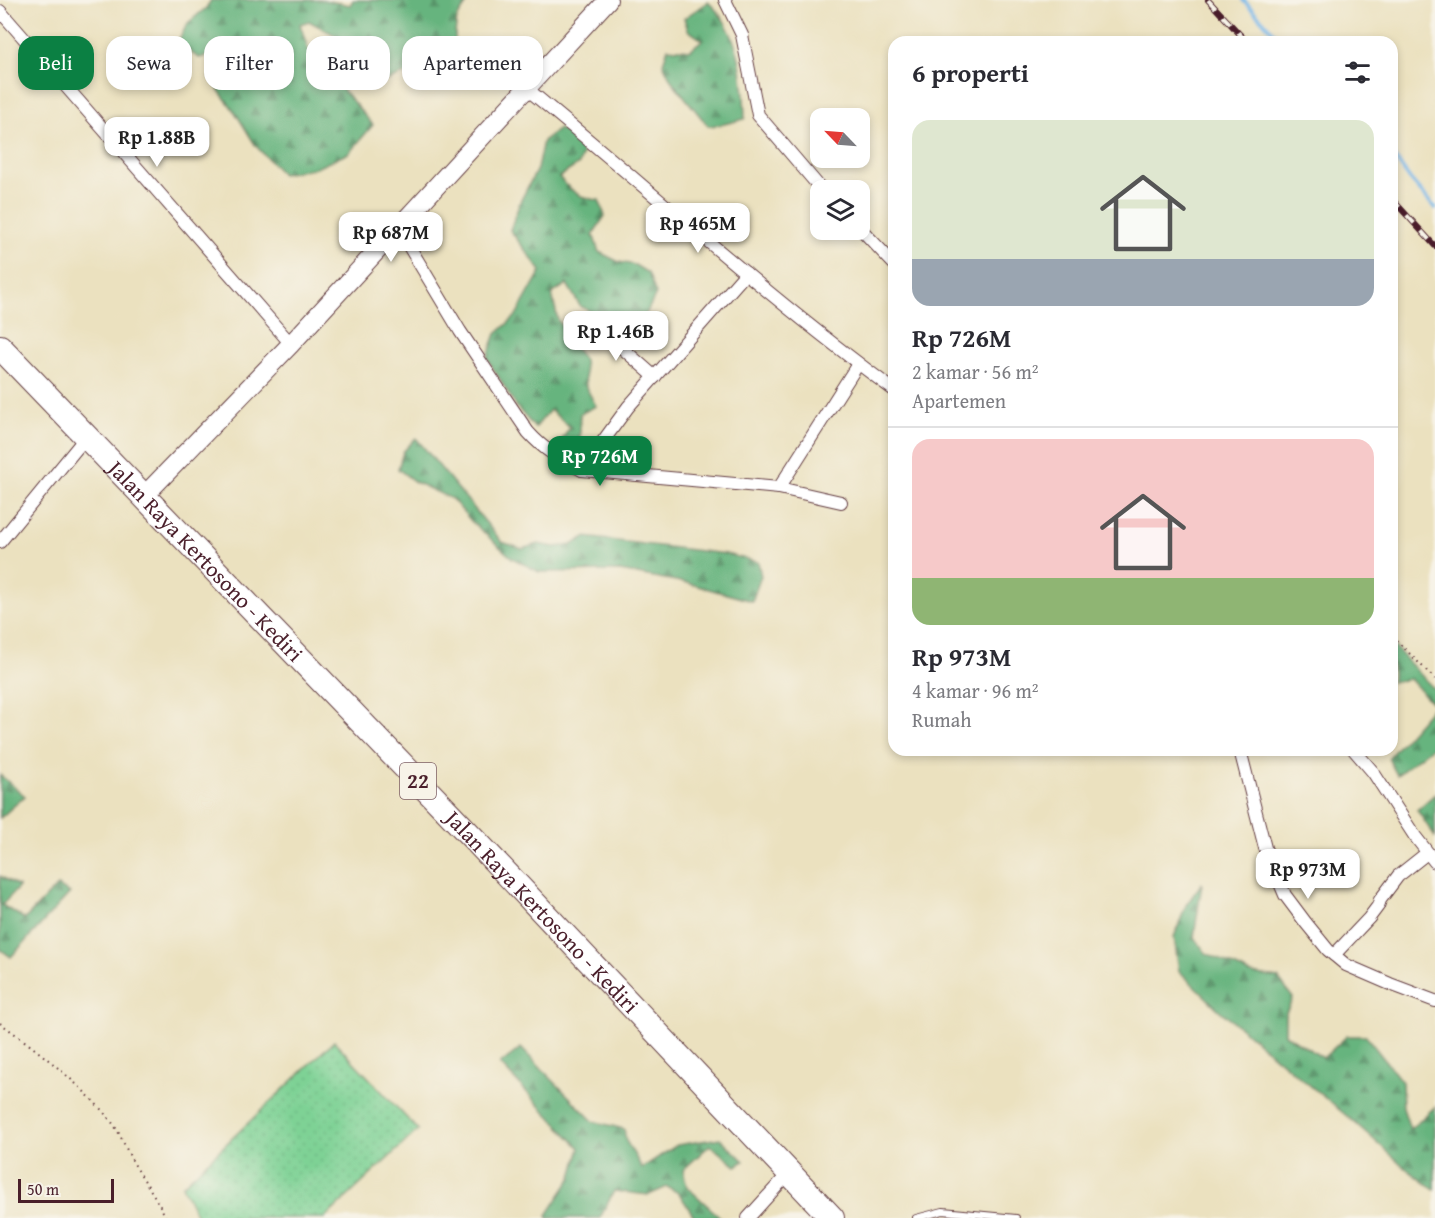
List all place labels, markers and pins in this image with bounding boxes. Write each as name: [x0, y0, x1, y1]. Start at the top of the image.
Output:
pin: Rp 1.88B: [95, 117, 219, 168]
pin: Rp 465M: [643, 203, 753, 254]
pin: Rp 687M: [336, 212, 446, 263]
pin: Rp 1.46B: [554, 311, 678, 362]
pin: Rp 726M: [545, 436, 655, 487]
pin: Rp 973M: [1253, 849, 1363, 900]

